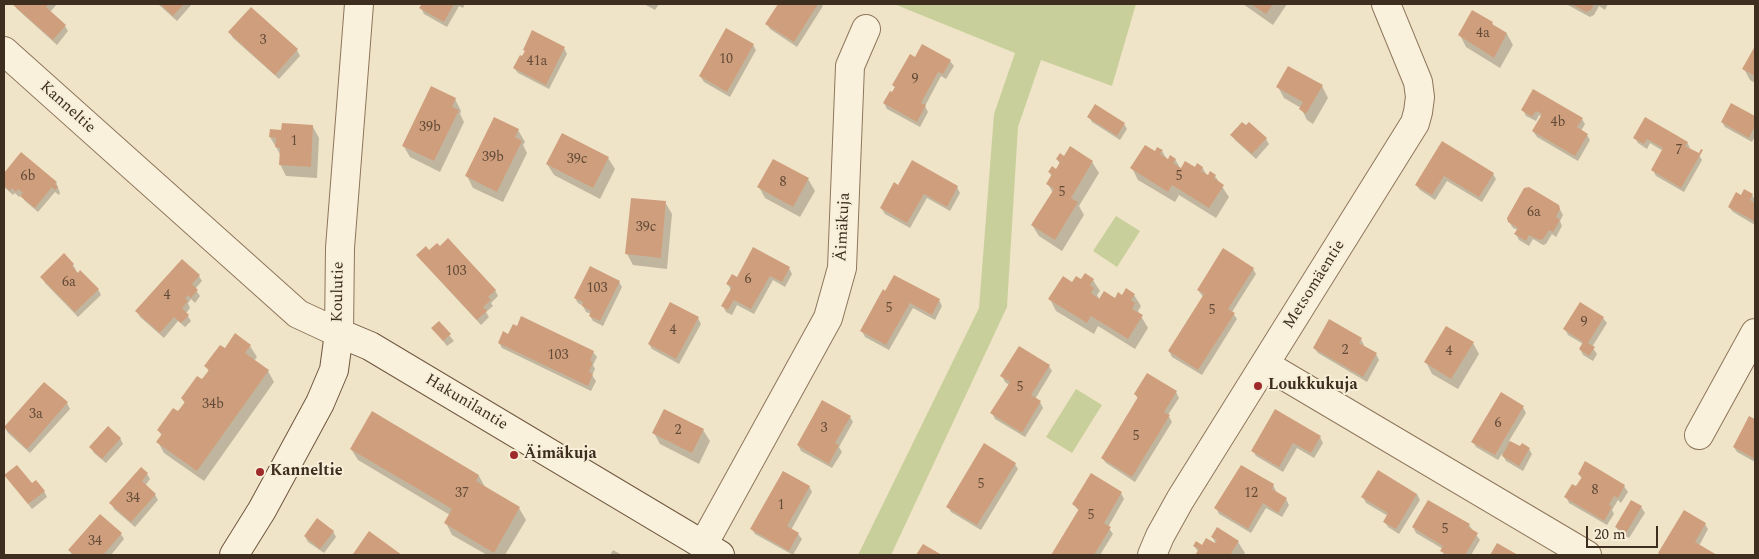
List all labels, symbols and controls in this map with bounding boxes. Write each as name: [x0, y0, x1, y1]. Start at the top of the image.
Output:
house number: 4a: [1476, 26, 1490, 42]
house number: 3: [260, 33, 266, 49]
house number: 10: [719, 52, 733, 68]
house number: 41a: [527, 54, 547, 70]
house number: 9: [912, 72, 918, 88]
street label: Kanneltie: [35, 78, 99, 138]
house number: 4b: [1551, 115, 1565, 131]
house number: 39b: [419, 120, 441, 136]
house number: 1: [291, 134, 297, 150]
house number: 7: [1676, 143, 1682, 159]
house number: 39b: [482, 150, 504, 166]
house number: 39c: [567, 152, 587, 168]
house number: 6b: [21, 169, 35, 185]
house number: 5: [1176, 169, 1182, 185]
house number: 8: [780, 175, 786, 191]
house number: 5: [1059, 185, 1065, 201]
street label: Äimäkuja: [833, 192, 855, 262]
house number: 6a: [1527, 205, 1541, 221]
house number: 39c: [636, 220, 656, 236]
street label: Metsomäentie: [1280, 237, 1350, 333]
street label: Koulutie: [329, 261, 349, 323]
house number: 103: [446, 264, 466, 280]
house number: 6: [745, 272, 751, 288]
house number: 6a: [62, 275, 76, 291]
house number: 103: [587, 281, 607, 297]
house number: 4: [164, 288, 170, 304]
house number: 5: [886, 301, 892, 317]
house number: 5: [1209, 303, 1215, 319]
house number: 9: [1581, 315, 1587, 331]
house number: 4: [670, 323, 676, 339]
house number: 2: [1342, 343, 1348, 359]
house number: 4: [1446, 344, 1452, 360]
house number: 103: [548, 348, 568, 364]
street label: Hakunilantie: [421, 371, 511, 435]
place label: Loukkukuja: [1268, 376, 1358, 396]
house number: 5: [1017, 380, 1023, 396]
marker: Loukkukuja: [1252, 380, 1264, 392]
house number: 34b: [202, 397, 224, 413]
house number: 3a: [29, 407, 43, 423]
house number: 6: [1495, 416, 1501, 432]
house number: 3: [821, 421, 827, 437]
house number: 2: [675, 423, 681, 439]
house number: 5: [1133, 429, 1139, 445]
place label: Äimäkuja: [524, 445, 597, 465]
marker: Äimäkuja: [508, 449, 520, 461]
place label: Kanneltie: [270, 462, 343, 482]
marker: Kanneltie: [254, 466, 266, 478]
house number: 5: [978, 477, 984, 493]
house number: 8: [1592, 483, 1598, 499]
house number: 37: [455, 486, 469, 502]
house number: 12: [1244, 486, 1258, 502]
house number: 34: [126, 491, 140, 507]
house number: 1: [778, 498, 784, 514]
house number: 5: [1088, 508, 1094, 524]
scale bar: [1589, 516, 1662, 548]
house number: 5: [1442, 522, 1448, 538]
text: 20 m: [1594, 523, 1626, 546]
house number: 34: [88, 534, 102, 550]

